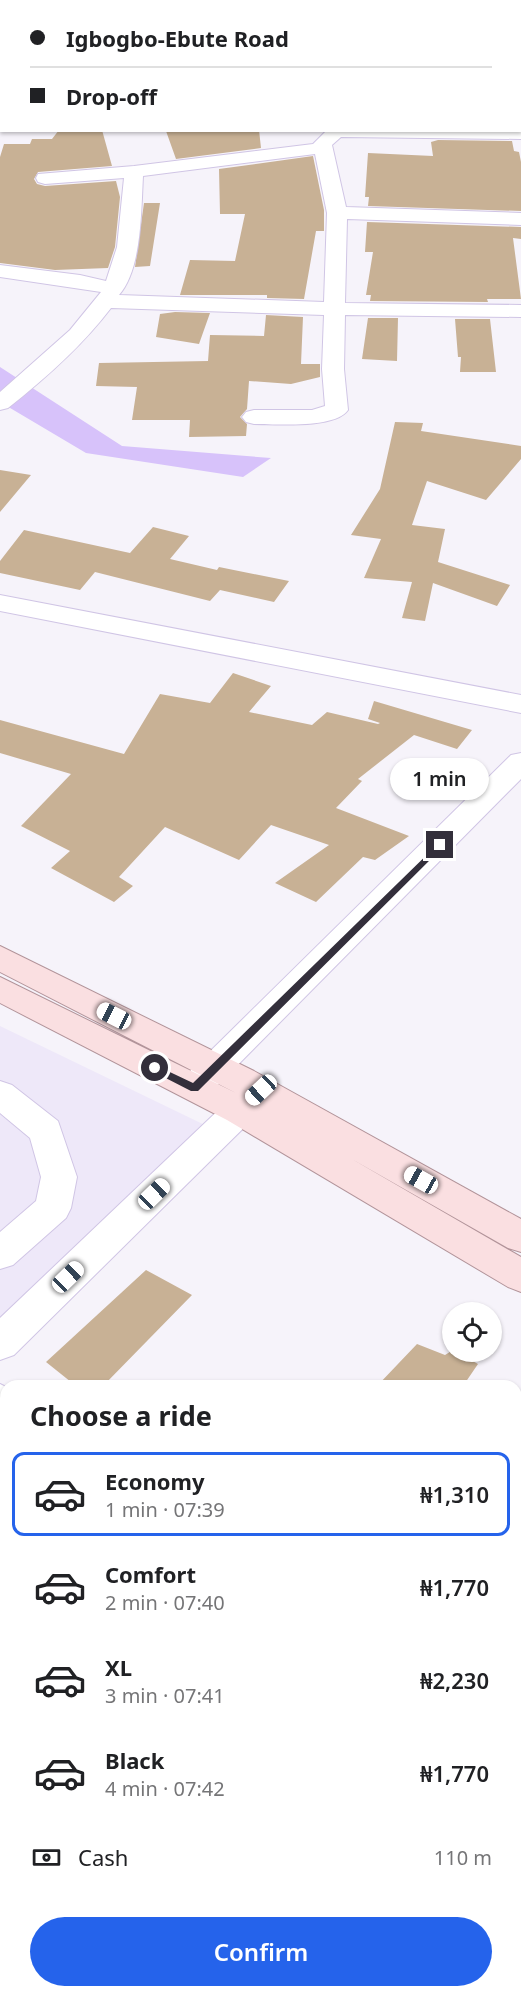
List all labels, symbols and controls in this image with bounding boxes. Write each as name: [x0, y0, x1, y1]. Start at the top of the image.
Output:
text: Igbogbo-Ebute Road: [66, 23, 289, 53]
text: Drop-off: [66, 81, 157, 111]
callout: 1 min: [390, 758, 490, 800]
text: 1 min: [412, 765, 467, 792]
route end: [426, 831, 453, 858]
car: [94, 1000, 134, 1032]
route start: [141, 1054, 168, 1081]
car: [242, 1071, 280, 1109]
car: [401, 1163, 441, 1197]
car: [135, 1175, 173, 1213]
car: [49, 1258, 87, 1296]
map controls: [442, 1302, 502, 1362]
button: locate: [442, 1302, 502, 1362]
text: Choose a ride: [30, 1397, 212, 1434]
text: Economy: [105, 1466, 204, 1496]
icon: car: [33, 1467, 87, 1521]
text: ₦1,310: [420, 1479, 489, 1509]
text: 1 min · 07:39: [105, 1496, 225, 1523]
text: Comfort: [105, 1559, 196, 1589]
icon: car: [33, 1560, 87, 1614]
text: ₦1,770: [420, 1572, 489, 1602]
text: 2 min · 07:40: [105, 1589, 225, 1616]
text: XL: [105, 1652, 132, 1682]
icon: car: [33, 1653, 87, 1707]
text: ₦2,230: [420, 1665, 489, 1695]
text: 3 min · 07:41: [105, 1682, 225, 1709]
text: Black: [105, 1745, 164, 1775]
icon: car: [33, 1746, 87, 1800]
text: ₦1,770: [420, 1758, 489, 1788]
text: 4 min · 07:42: [105, 1775, 225, 1802]
icon: cash: [30, 1841, 63, 1874]
text: Cash: [78, 1842, 128, 1872]
text: 110 m: [434, 1844, 492, 1871]
button: Confirm: [30, 1917, 492, 1986]

